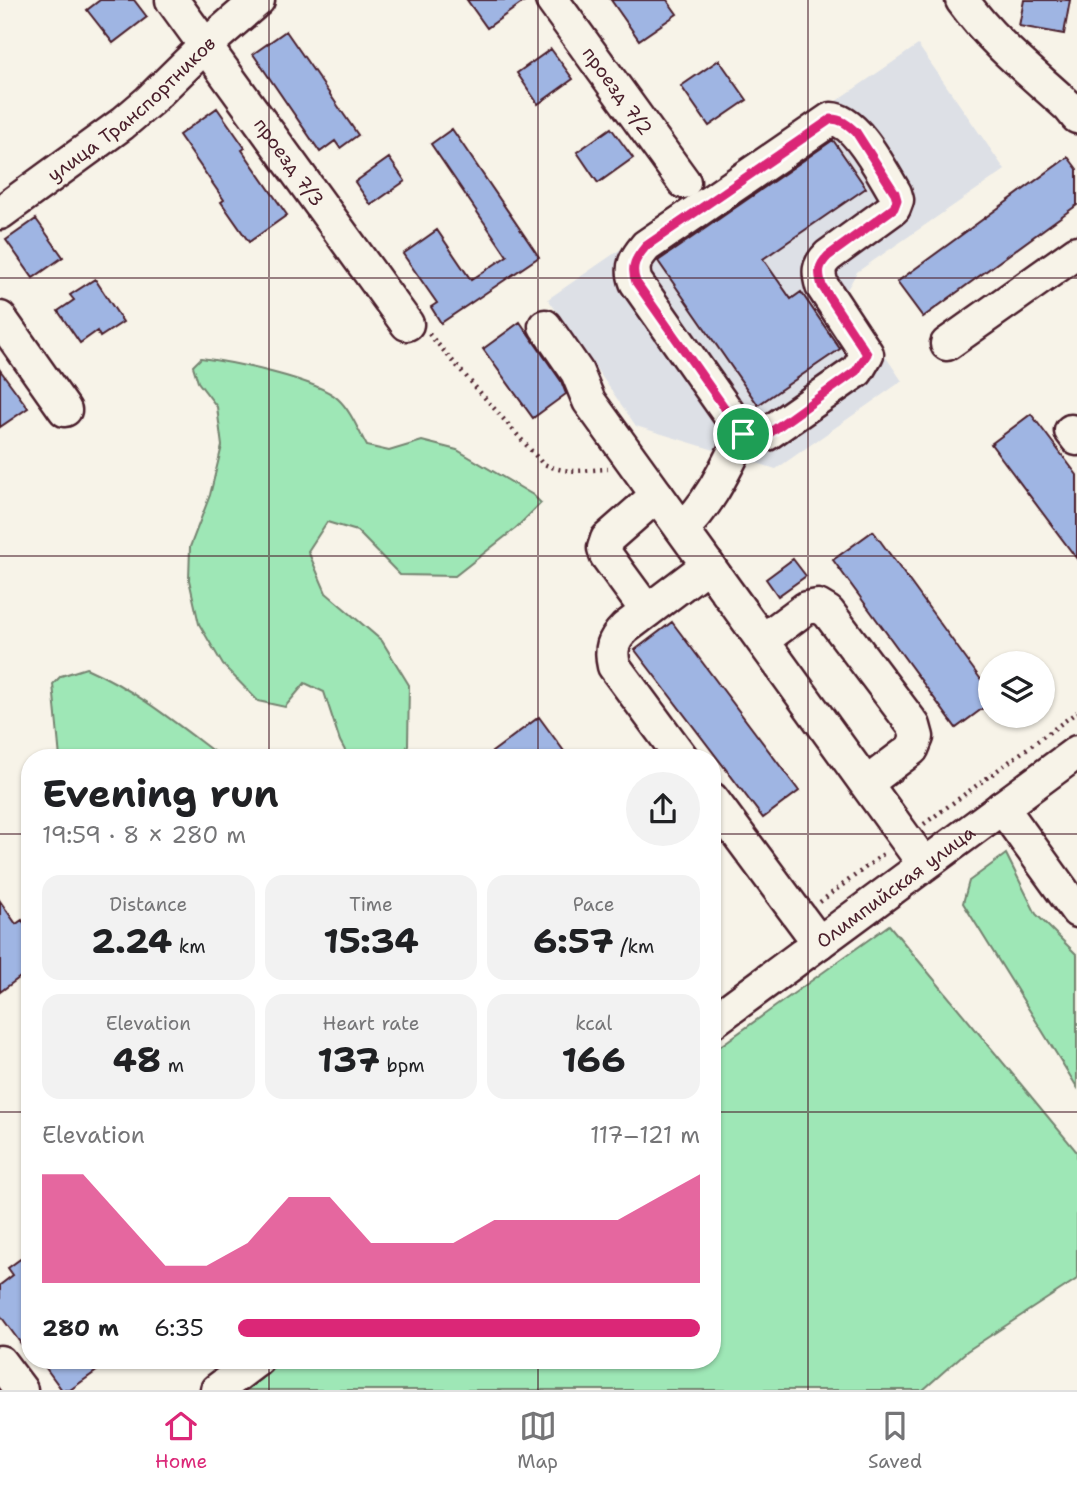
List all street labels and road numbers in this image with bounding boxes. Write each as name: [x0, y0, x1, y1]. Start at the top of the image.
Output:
street label: улица Транспортников: [42, 30, 221, 187]
street label: проезд 7/2: [577, 41, 658, 140]
street label: проезд 7/3: [249, 113, 330, 211]
street label: Олимпийская улица: [811, 819, 980, 953]

